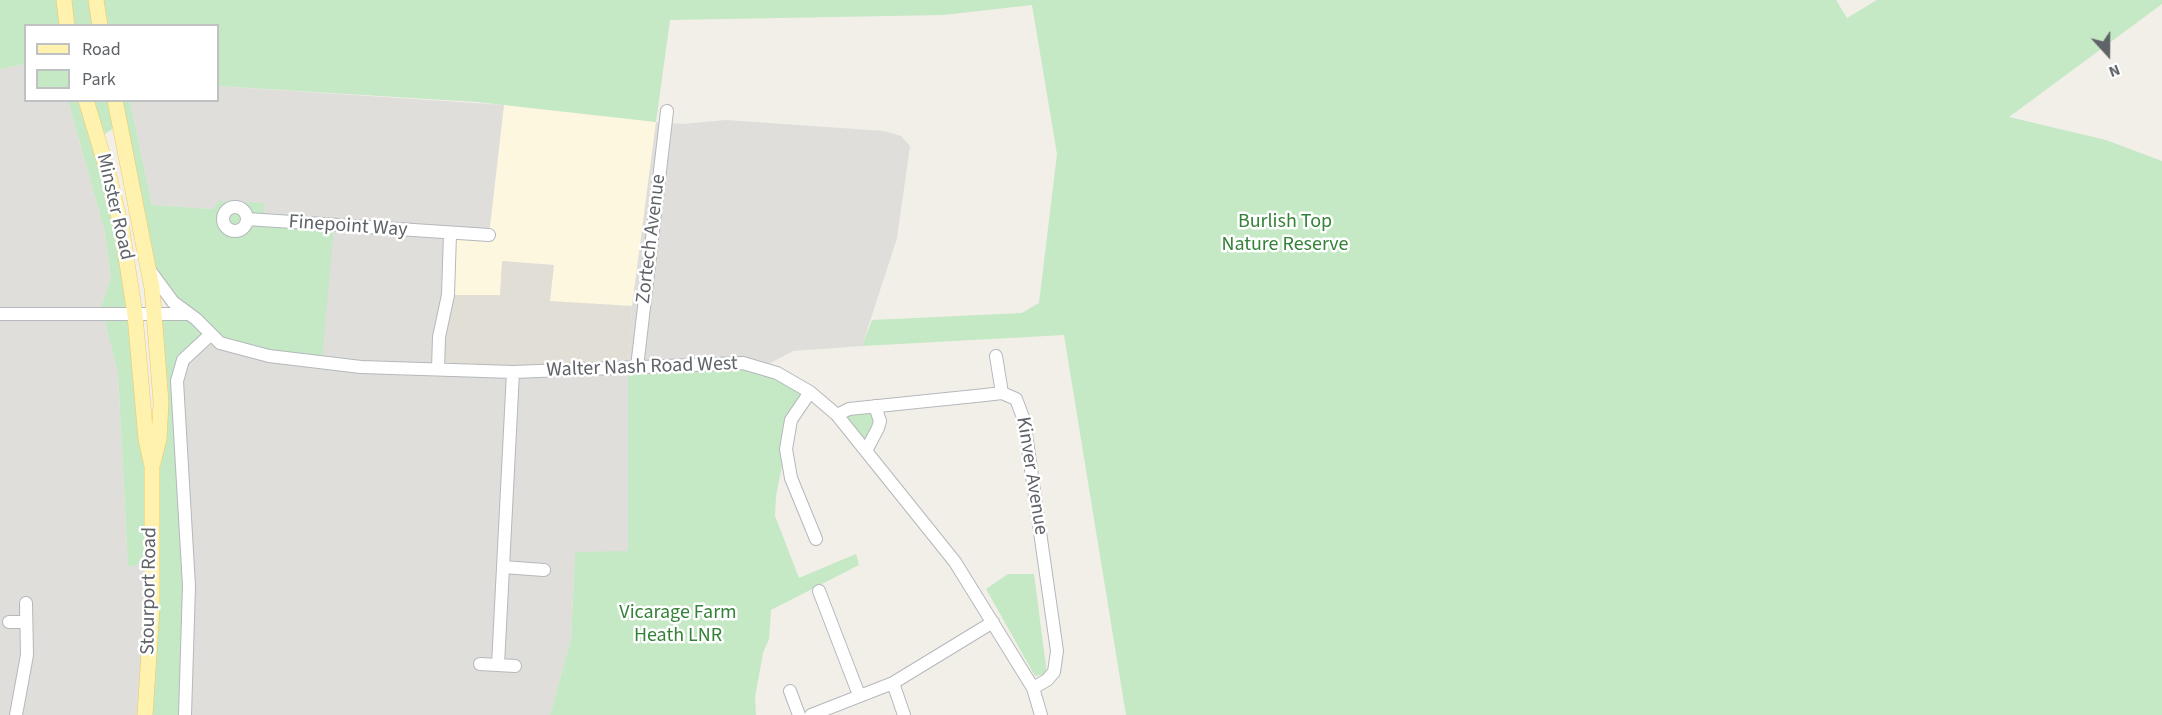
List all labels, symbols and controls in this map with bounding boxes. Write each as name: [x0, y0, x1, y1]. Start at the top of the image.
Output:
legend: [24, 24, 219, 102]
north arrow: [2078, 24, 2138, 84]
text: Road: [82, 37, 121, 62]
text: N: [2106, 59, 2123, 83]
text: Park: [82, 67, 116, 92]
street label: Minster Road: [90, 151, 138, 263]
street label: Zortech Avenue: [632, 173, 672, 305]
street label: Finepoint Way: [288, 211, 408, 243]
park label: Burlish Top Nature Reserve: [1221, 211, 1349, 258]
street label: Walter Nash Road West: [546, 353, 738, 383]
street label: Kinver Avenue: [1010, 415, 1052, 537]
street label: Stourport Road: [137, 527, 163, 655]
park label: Vicarage Farm Heath LNR: [619, 602, 737, 649]

